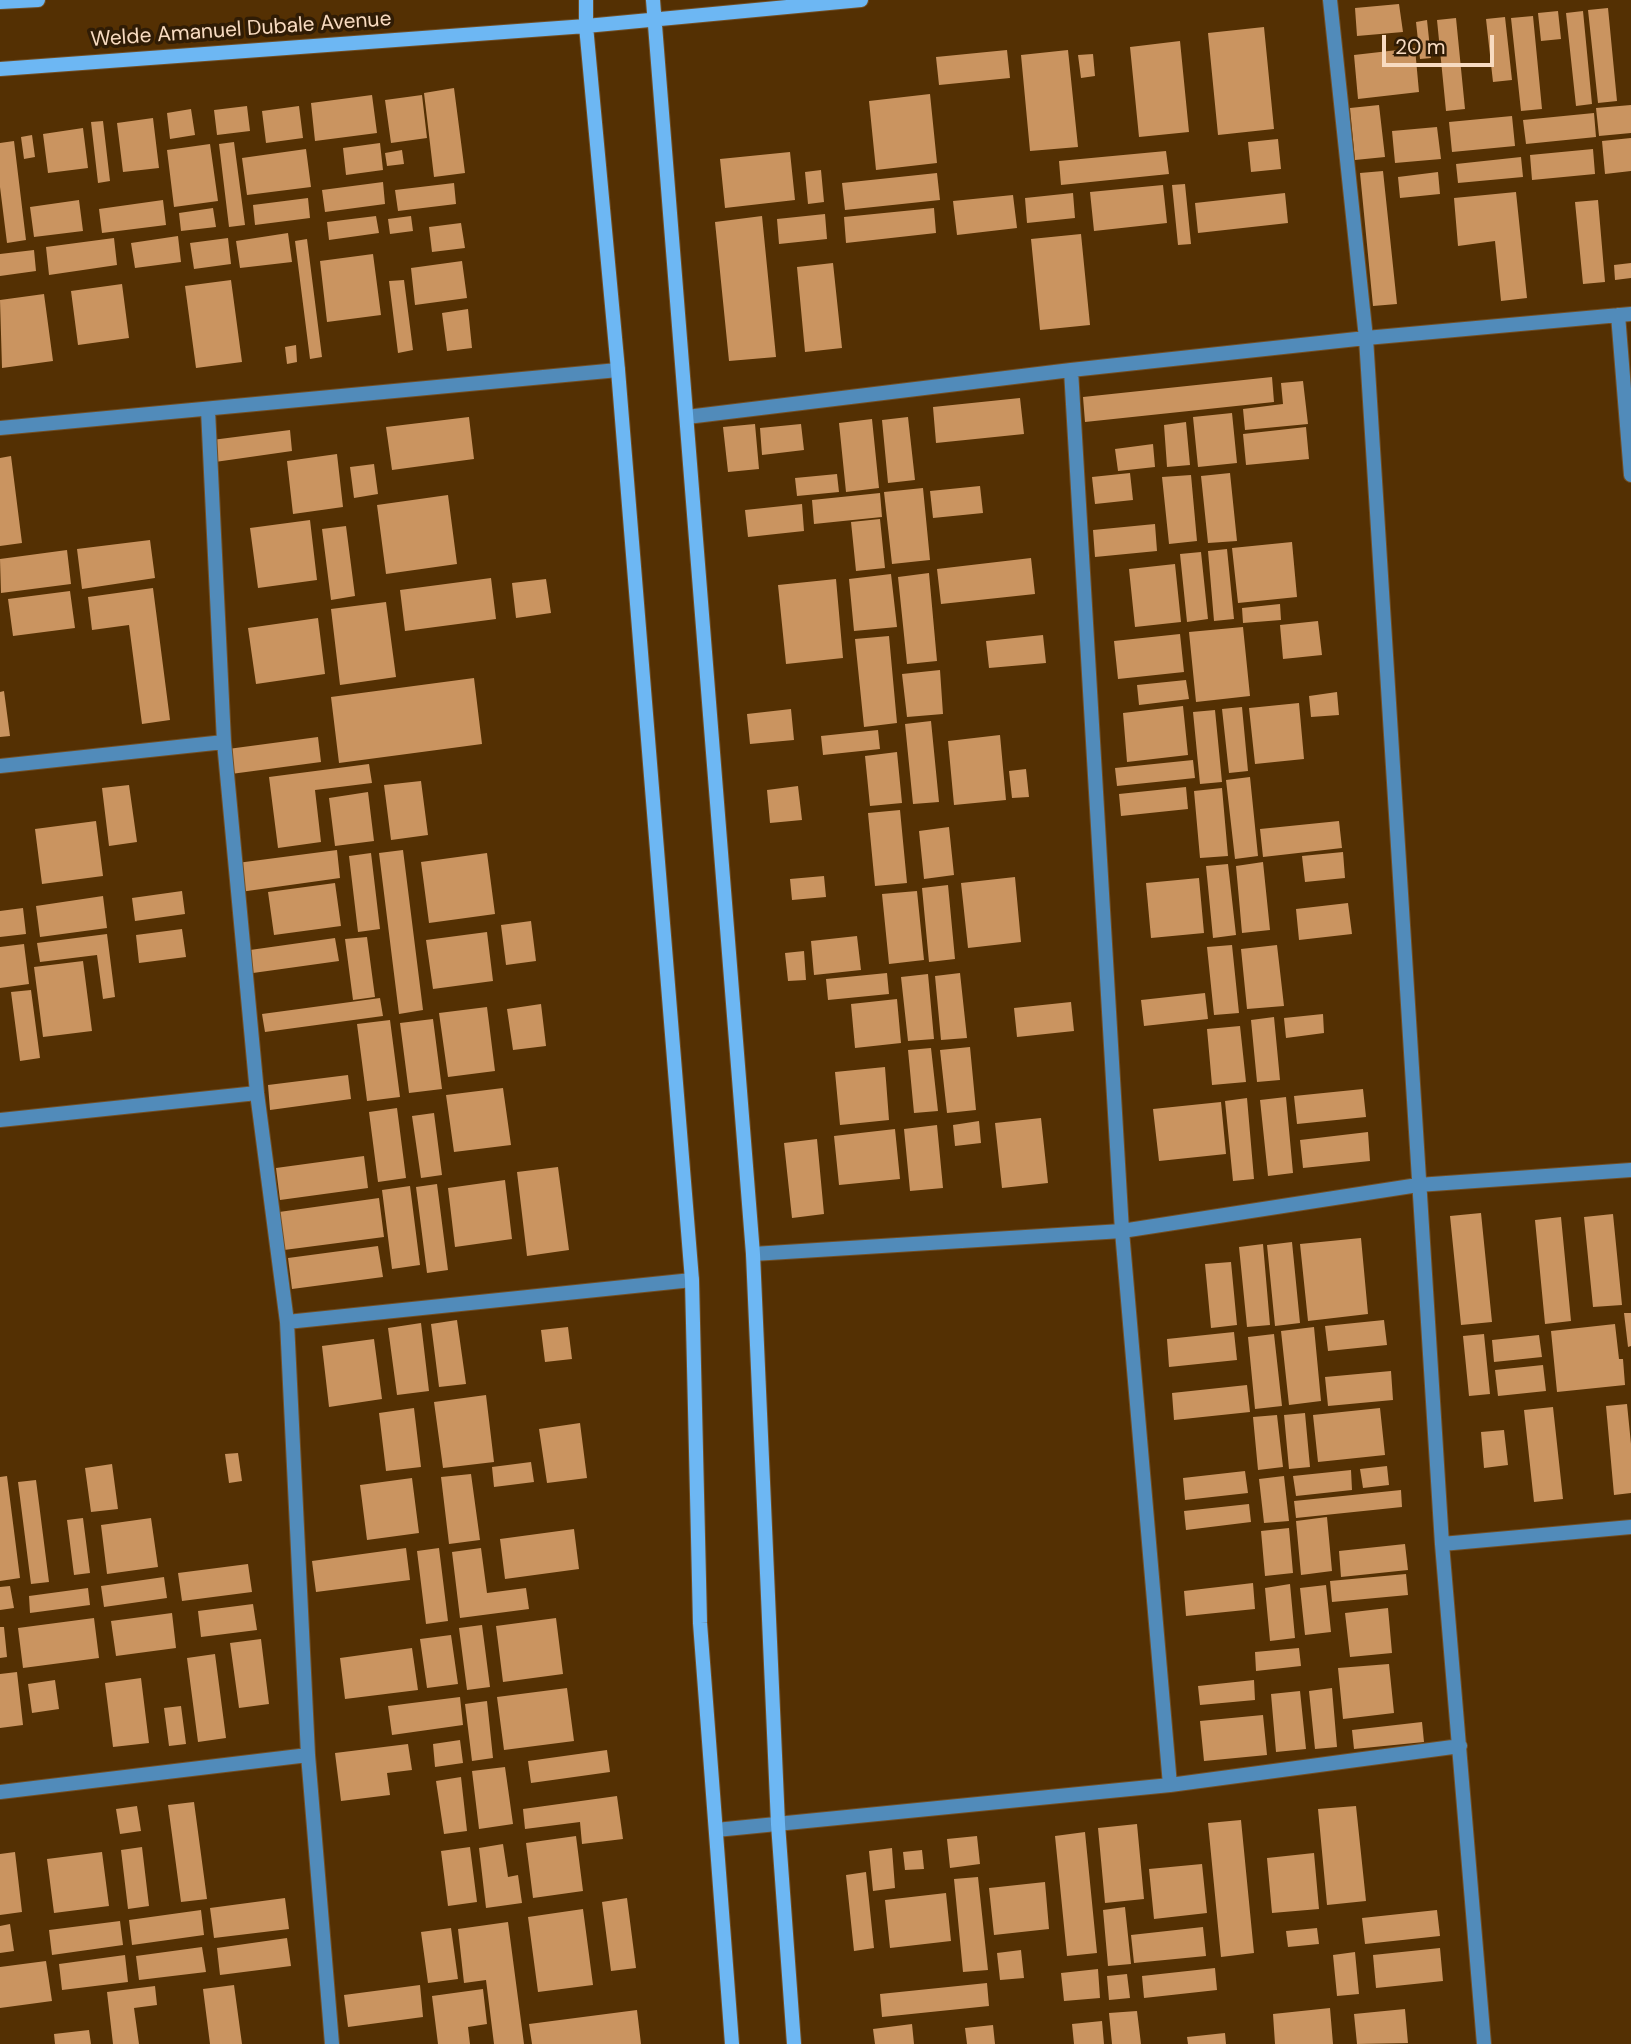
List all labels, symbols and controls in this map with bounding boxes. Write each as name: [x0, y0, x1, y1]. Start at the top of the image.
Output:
street label: Welde Amanuel Dubale Avenue: [90, 7, 392, 53]
scale bar: [1386, 21, 1498, 65]
text: 20 m: [1395, 33, 1446, 61]

